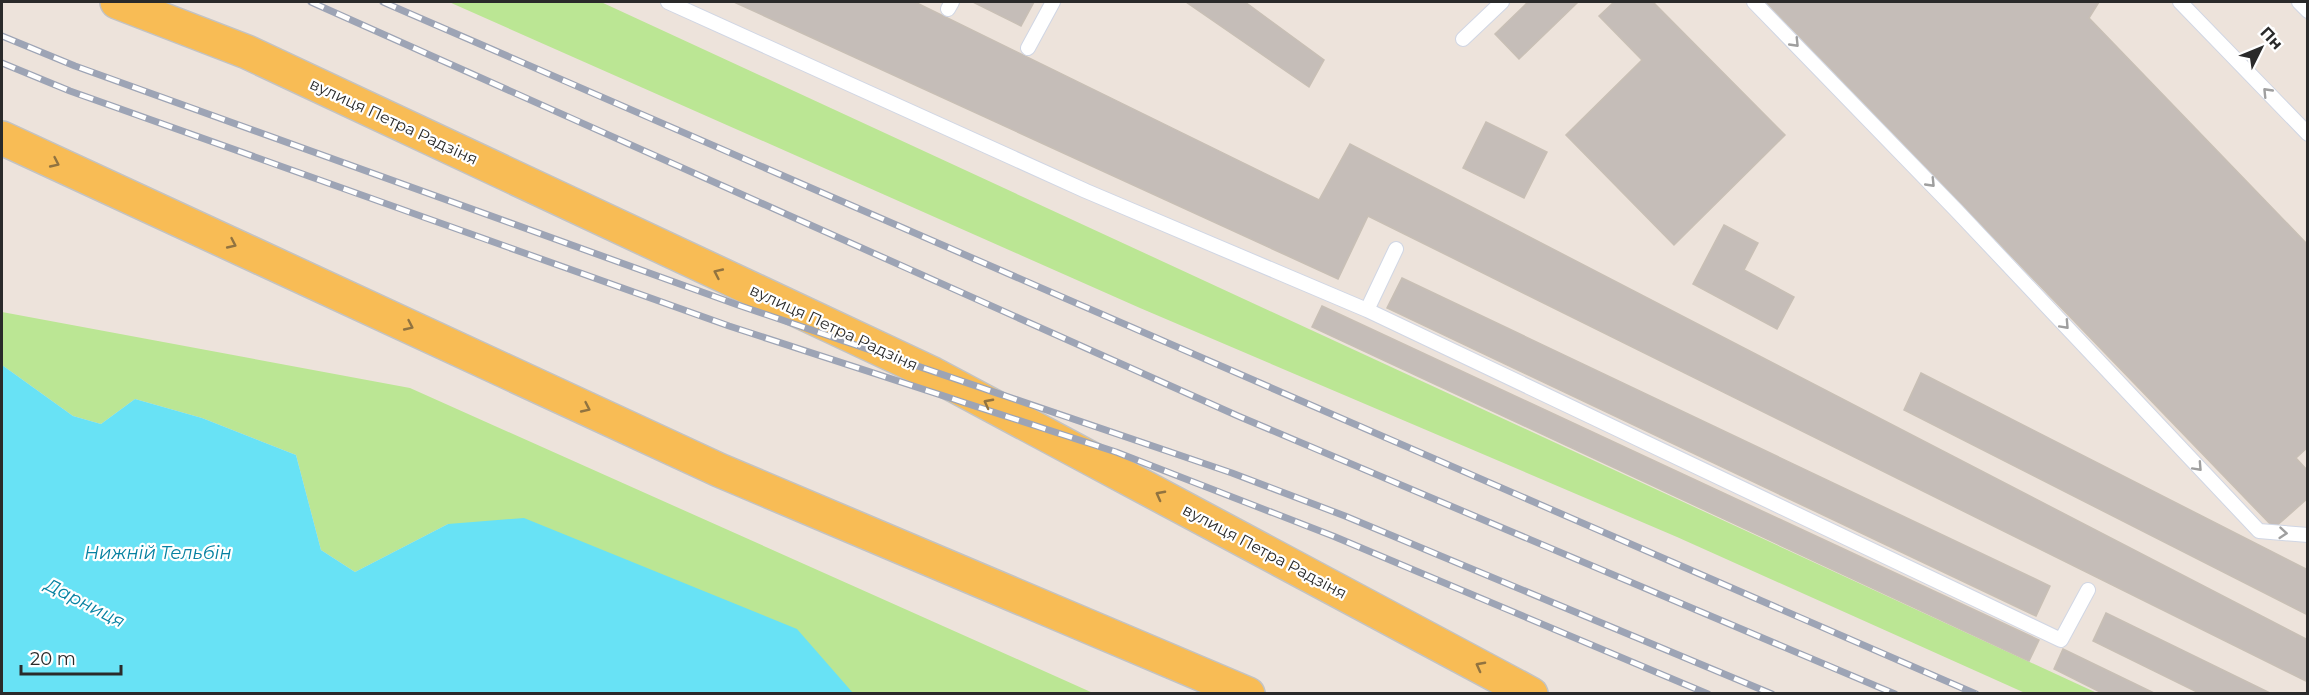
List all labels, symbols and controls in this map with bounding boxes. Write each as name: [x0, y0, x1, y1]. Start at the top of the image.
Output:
north arrow: [2231, 18, 2291, 78]
text: Пн: [2256, 23, 2287, 53]
one-way arrow: [1787, 36, 1798, 47]
street label: вулиця Петра Радзіня: [307, 74, 481, 169]
one-way arrow: [2263, 88, 2274, 98]
one-way arrow: [48, 155, 59, 167]
one-way arrow: [1923, 176, 1934, 187]
one-way arrow: [225, 237, 236, 249]
one-way arrow: [713, 268, 724, 280]
street label: вулиця Петра Радзіня: [747, 280, 921, 375]
one-way arrow: [2057, 317, 2068, 328]
one-way arrow: [402, 319, 413, 331]
one-way arrow: [983, 399, 994, 410]
one-way arrow: [579, 401, 590, 413]
one-way arrow: [2191, 459, 2202, 470]
one-way arrow: [1155, 491, 1166, 502]
street label: вулиця Петра Радзіня: [1179, 500, 1350, 603]
one-way arrow: [2279, 526, 2288, 539]
water label: Нижній Тельбін: [84, 542, 232, 564]
water label: Дарниця: [40, 573, 129, 632]
scale bar: [21, 638, 122, 676]
text: 20 m: [30, 648, 76, 670]
one-way arrow: [1476, 662, 1486, 673]

